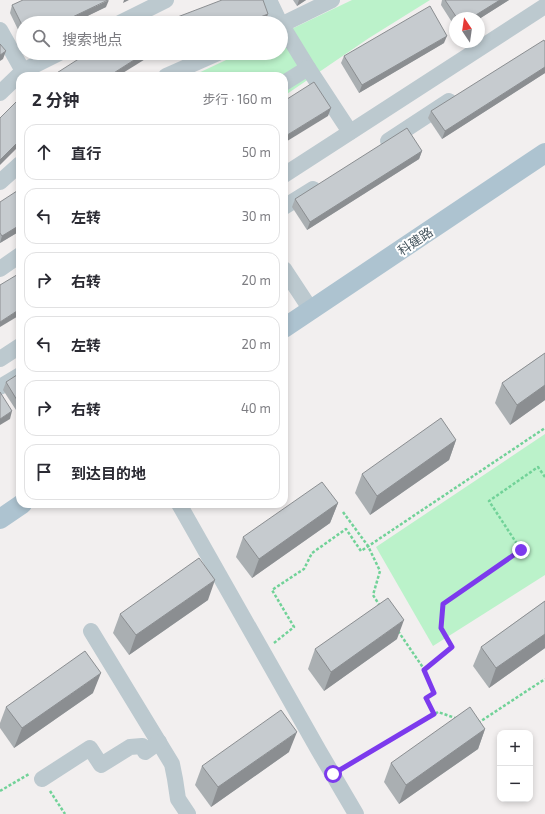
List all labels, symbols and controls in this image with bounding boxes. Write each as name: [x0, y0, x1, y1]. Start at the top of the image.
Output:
north arrow: [449, 12, 485, 48]
search box: [16, 16, 288, 60]
icon: search: [30, 27, 52, 49]
text: 搜索地点: [62, 30, 122, 48]
text: 2 分钟: [32, 89, 80, 109]
text: 步行 · 160 m: [202, 91, 272, 107]
icon: ahead: [33, 141, 55, 163]
text: 直行: [71, 144, 101, 162]
text: 50 m: [242, 144, 271, 160]
icon: left: [33, 205, 55, 227]
text: 左转: [71, 208, 101, 226]
text: 30 m: [242, 208, 271, 224]
street label: 科建路: [394, 223, 436, 259]
icon: right: [33, 269, 55, 291]
text: 右转: [71, 272, 101, 290]
text: 20 m: [242, 272, 271, 288]
icon: left: [33, 333, 55, 355]
text: 左转: [71, 336, 101, 354]
text: 20 m: [242, 336, 271, 352]
icon: right: [33, 397, 55, 419]
text: 右转: [71, 400, 101, 418]
text: 40 m: [241, 400, 271, 416]
icon: arrive: [33, 461, 55, 483]
text: 到达目的地: [71, 464, 146, 482]
route end: [512, 541, 530, 559]
map controls: [497, 730, 533, 802]
button: +: [497, 730, 533, 766]
route start: [324, 765, 342, 783]
button: −: [497, 766, 533, 802]

